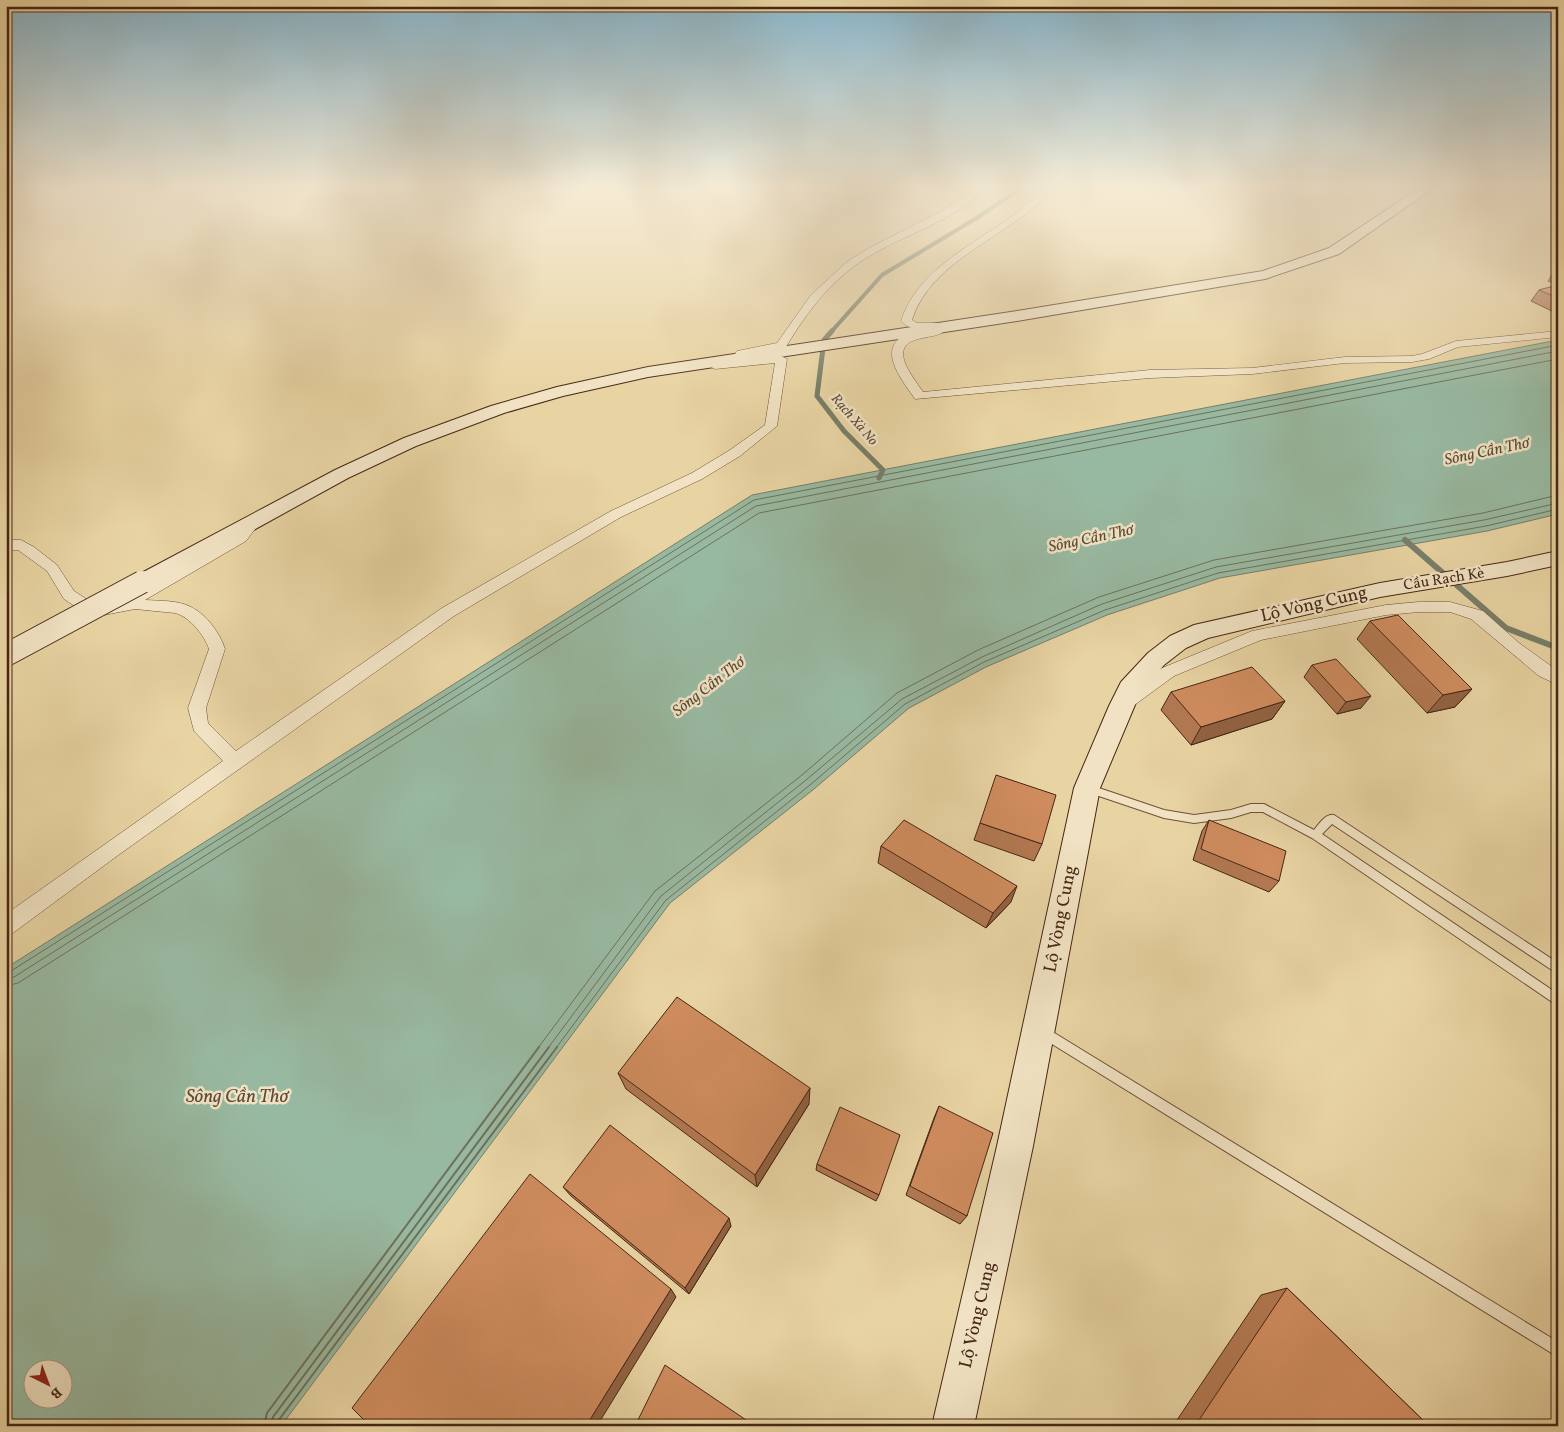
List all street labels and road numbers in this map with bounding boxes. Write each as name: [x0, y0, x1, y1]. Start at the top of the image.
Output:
street label: Cầu Rạch Kè: [1402, 563, 1486, 597]
street label: Lộ Vòng Cung: [1258, 581, 1370, 629]
street label: Lộ Vòng Cung: [1038, 863, 1084, 975]
street label: Lộ Vòng Cung: [954, 1259, 1002, 1371]

